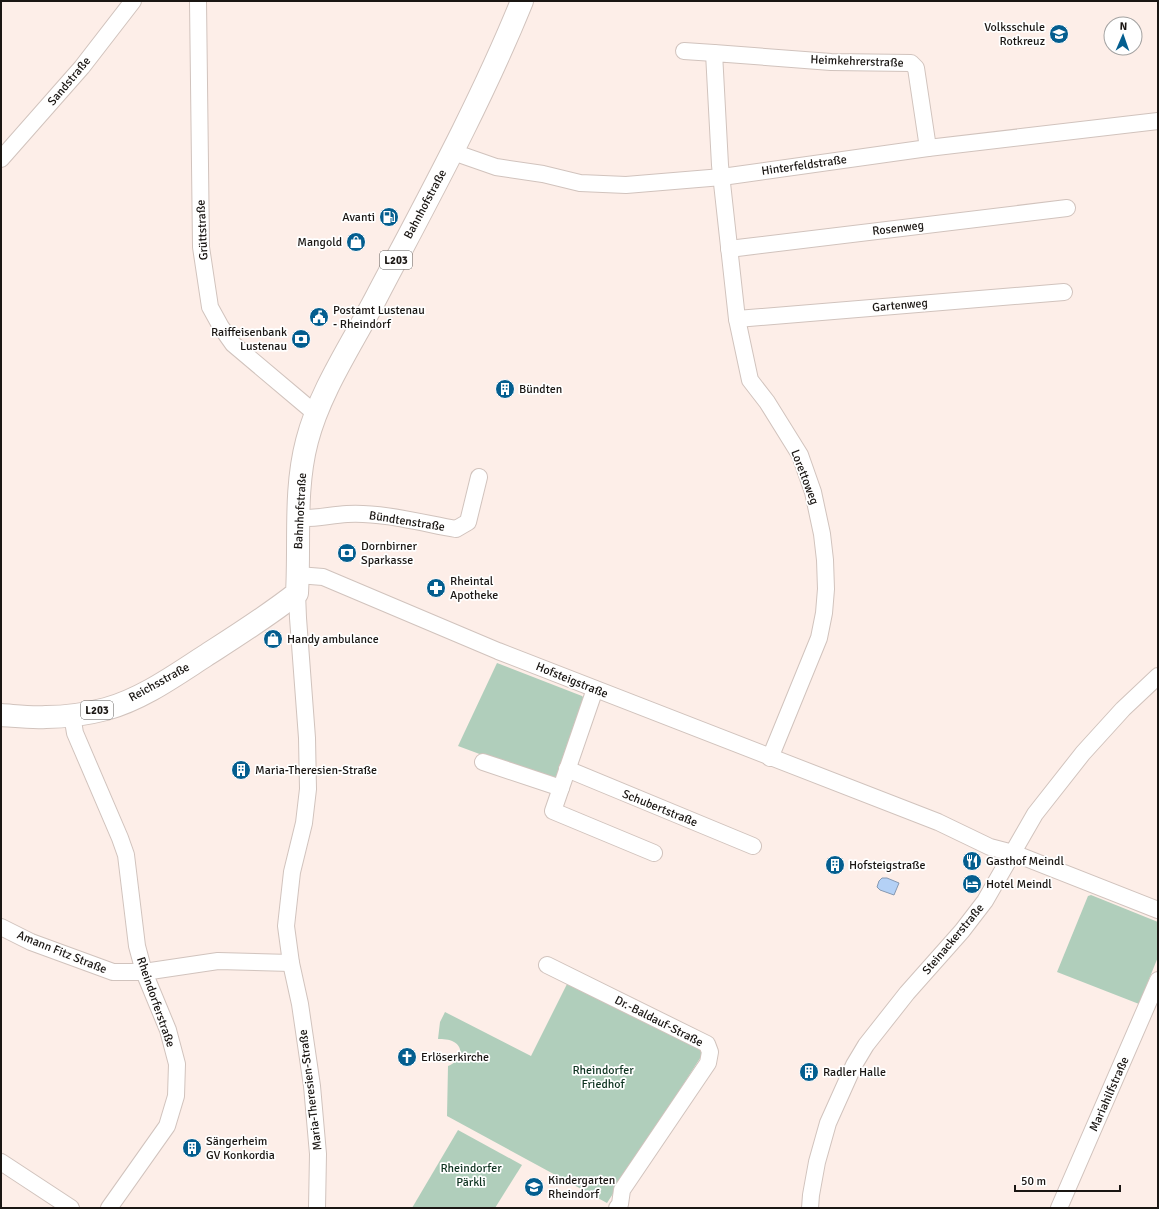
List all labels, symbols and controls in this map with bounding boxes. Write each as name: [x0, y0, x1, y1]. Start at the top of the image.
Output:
north arrow: [1103, 16, 1143, 56]
place label: Volksschule Rotkreuz: [984, 20, 1045, 49]
text: N: [1119, 20, 1127, 33]
school or university icon: Volksschule Rotkreuz: [1048, 23, 1070, 45]
street label: Heimkehrerstraße: [810, 52, 904, 71]
street label: Sandstraße: [45, 54, 94, 109]
street label: Hinterfeldstraße: [760, 152, 848, 179]
street label: Bahnhofstraße: [401, 167, 450, 242]
street label: Grüttstraße: [193, 199, 212, 261]
fuel station icon: Avanti: [378, 206, 400, 228]
place label: Avanti: [342, 210, 375, 225]
street label: Rosenweg: [871, 218, 925, 239]
shop icon: Mangold: [345, 231, 367, 253]
place label: Mangold: [297, 235, 342, 250]
road number: L203: [380, 251, 412, 269]
street label: Gartenweg: [872, 296, 928, 315]
place label: Postamt Lustenau - Rheindorf: [333, 303, 425, 332]
public building icon: Postamt Lustenau - Rheindorf: [308, 306, 330, 328]
place label: Raiffeisenbank Lustenau: [211, 325, 287, 354]
bank icon: Raiffeisenbank Lustenau: [290, 328, 312, 350]
building icon: Bündten: [494, 378, 516, 400]
place label: Bündten: [519, 382, 562, 397]
street label: Lorettoweg: [787, 448, 822, 507]
street label: Bahnhofstraße: [291, 472, 310, 550]
street label: Bündtenstraße: [368, 508, 446, 535]
place label: Dornbirner Sparkasse: [361, 539, 418, 568]
bank icon: Dornbirner Sparkasse: [336, 542, 358, 564]
place label: Rheintal Apotheke: [450, 574, 498, 603]
pharmacy icon: Rheintal Apotheke: [425, 577, 447, 599]
shop icon: Handy ambulance: [262, 628, 284, 650]
place label: Handy ambulance: [287, 632, 379, 647]
street label: Hofsteigstraße: [533, 659, 610, 702]
street label: Reichsstraße: [126, 660, 192, 705]
road number: L203: [81, 701, 113, 719]
building icon: Maria-Theresien-Straße: [230, 759, 252, 781]
place label: Maria-Theresien-Straße: [255, 763, 377, 778]
street label: Schubertstraße: [620, 787, 700, 830]
restaurant icon: Gasthof Meindl: [961, 850, 983, 872]
building icon: Hofsteigstraße: [824, 854, 846, 876]
place label: Gasthof Meindl: [986, 854, 1064, 869]
place label: Hofsteigstraße: [849, 858, 926, 873]
hotel icon: Hotel Meindl: [961, 873, 983, 895]
place label: Hotel Meindl: [986, 877, 1052, 892]
street label: Steinackerstraße: [919, 901, 987, 978]
street label: Amann Fitz Straße: [15, 928, 109, 977]
street label: Rheindorferstraße: [133, 955, 178, 1049]
street label: Dr.-Baldauf-Straße: [612, 993, 706, 1050]
street label: Maria-Theresien-Straße: [296, 1028, 325, 1151]
church icon: Erlöserkirche: [396, 1046, 418, 1068]
place label: Erlöserkirche: [421, 1050, 489, 1065]
street label: Mariahilfstraße: [1086, 1054, 1133, 1134]
building icon: Radler Halle: [798, 1061, 820, 1083]
park label: Rheindorfer Friedhof: [572, 1063, 634, 1092]
place label: Radler Halle: [823, 1065, 886, 1080]
place label: Sängerheim GV Konkordia: [206, 1134, 275, 1163]
building icon: Sängerheim GV Konkordia: [181, 1137, 203, 1159]
park label: Rheindorfer Pärkli: [440, 1161, 502, 1190]
scale bar: [1015, 1167, 1120, 1193]
place label: Kindergarten Rheindorf: [548, 1173, 615, 1202]
text: 50 m: [1021, 1174, 1046, 1189]
school or university icon: Kindergarten Rheindorf: [523, 1176, 545, 1198]

